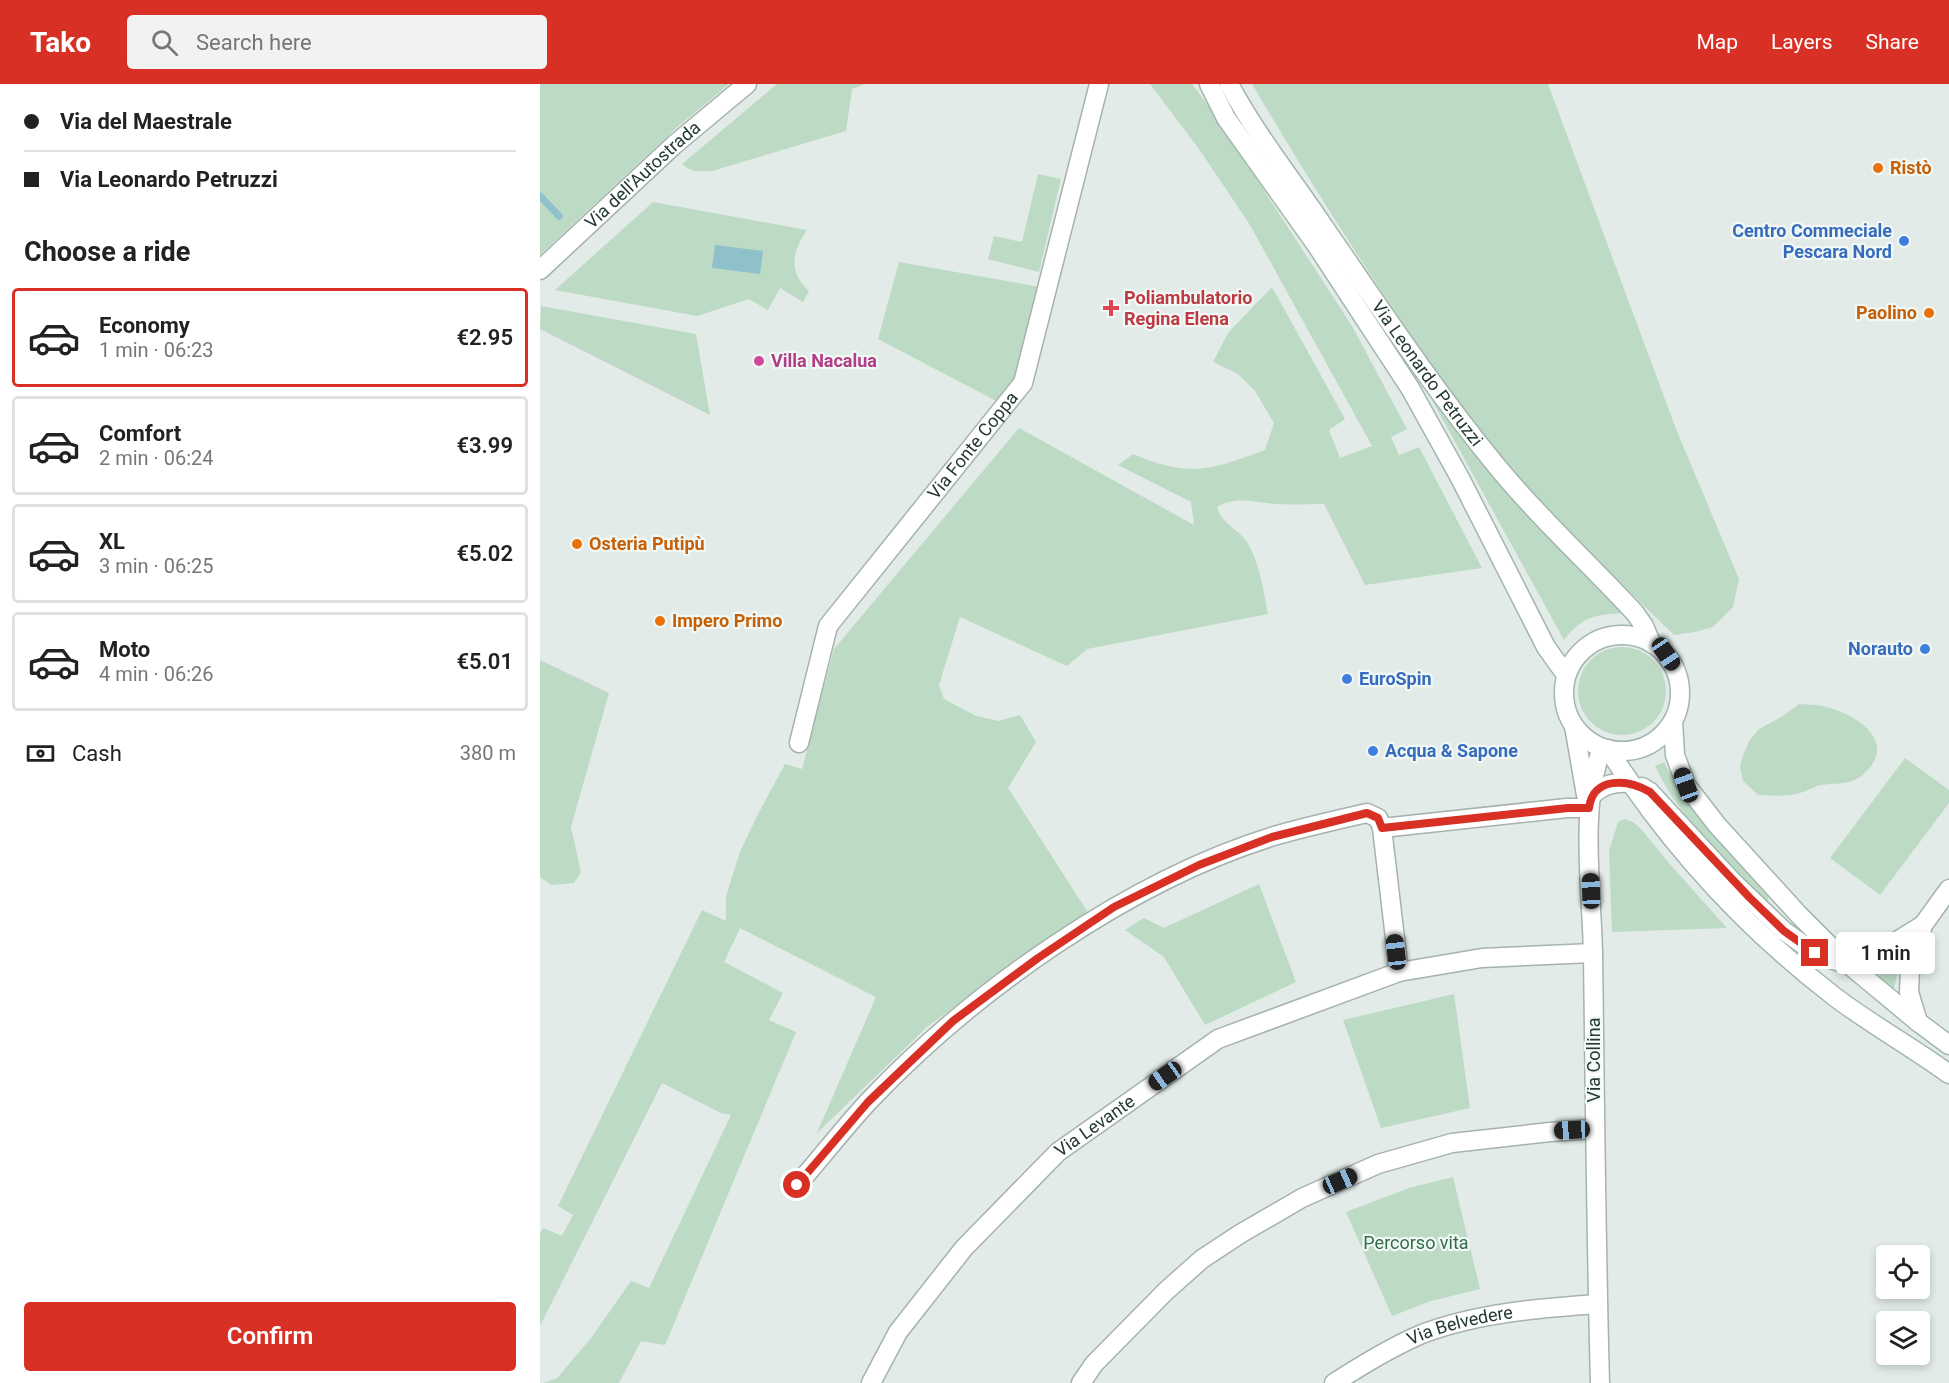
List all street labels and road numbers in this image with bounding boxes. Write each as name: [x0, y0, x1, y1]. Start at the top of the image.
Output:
street label: Via dell'Autostrada: [580, 117, 704, 233]
street label: Via Leonardo Petruzzi: [1368, 296, 1488, 450]
street label: Via Fonte Coppa: [923, 387, 1022, 503]
street label: Via Collina: [1583, 1018, 1604, 1102]
street label: Via Levante: [1050, 1090, 1139, 1161]
street label: Via Belvedere: [1404, 1301, 1514, 1349]

